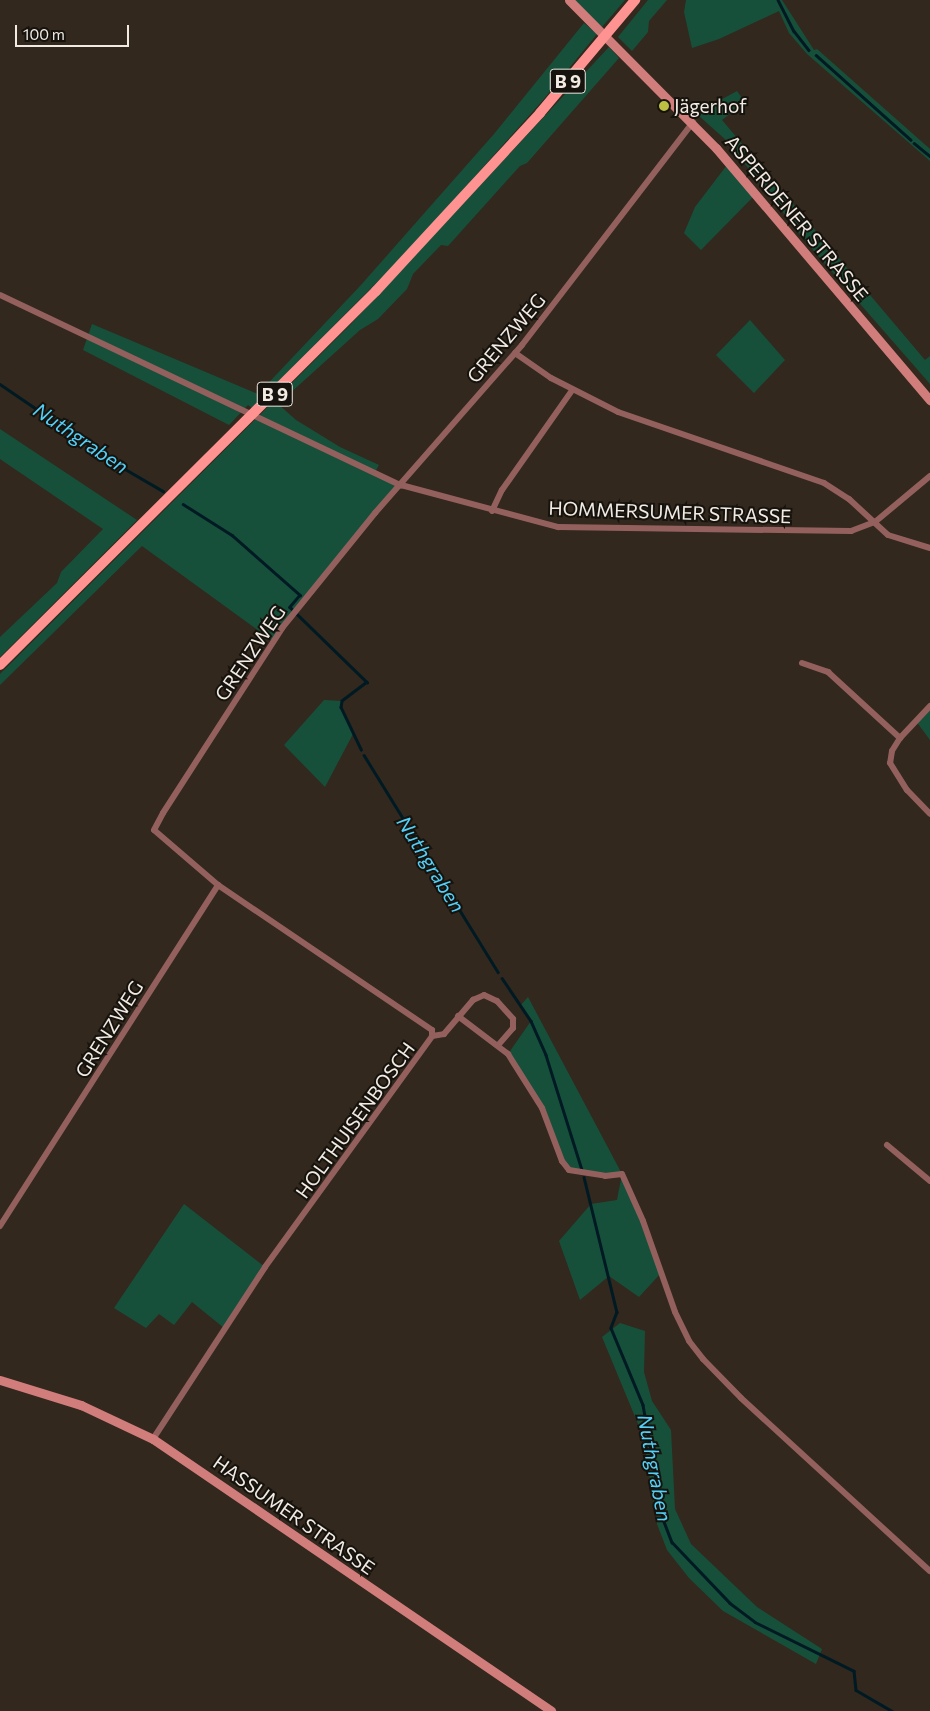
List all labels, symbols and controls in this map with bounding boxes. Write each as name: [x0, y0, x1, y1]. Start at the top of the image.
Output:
scale bar: [18, 15, 131, 47]
text: 100 m: [23, 25, 65, 43]
road number: B 9: [549, 66, 587, 96]
place label: Jägerhof: [674, 95, 747, 117]
marker: Jägerhof: [658, 100, 670, 112]
street label: ASPERDENER STRASSE: [721, 130, 873, 306]
street label: GRENZWEG: [462, 289, 550, 387]
road number: B 9: [256, 378, 294, 409]
water label: Nuthgraben: [29, 398, 133, 478]
street label: HOMMERSUMER STRASSE: [548, 496, 792, 528]
street label: GRENZWEG: [210, 601, 290, 705]
water label: Nuthgraben: [392, 811, 470, 917]
street label: GRENZWEG: [70, 976, 148, 1082]
street label: HOLTHUISENBOSCH: [291, 1038, 419, 1202]
water label: Nuthgraben: [633, 1412, 677, 1524]
street label: HASSUMER STRASSE: [209, 1451, 379, 1579]

